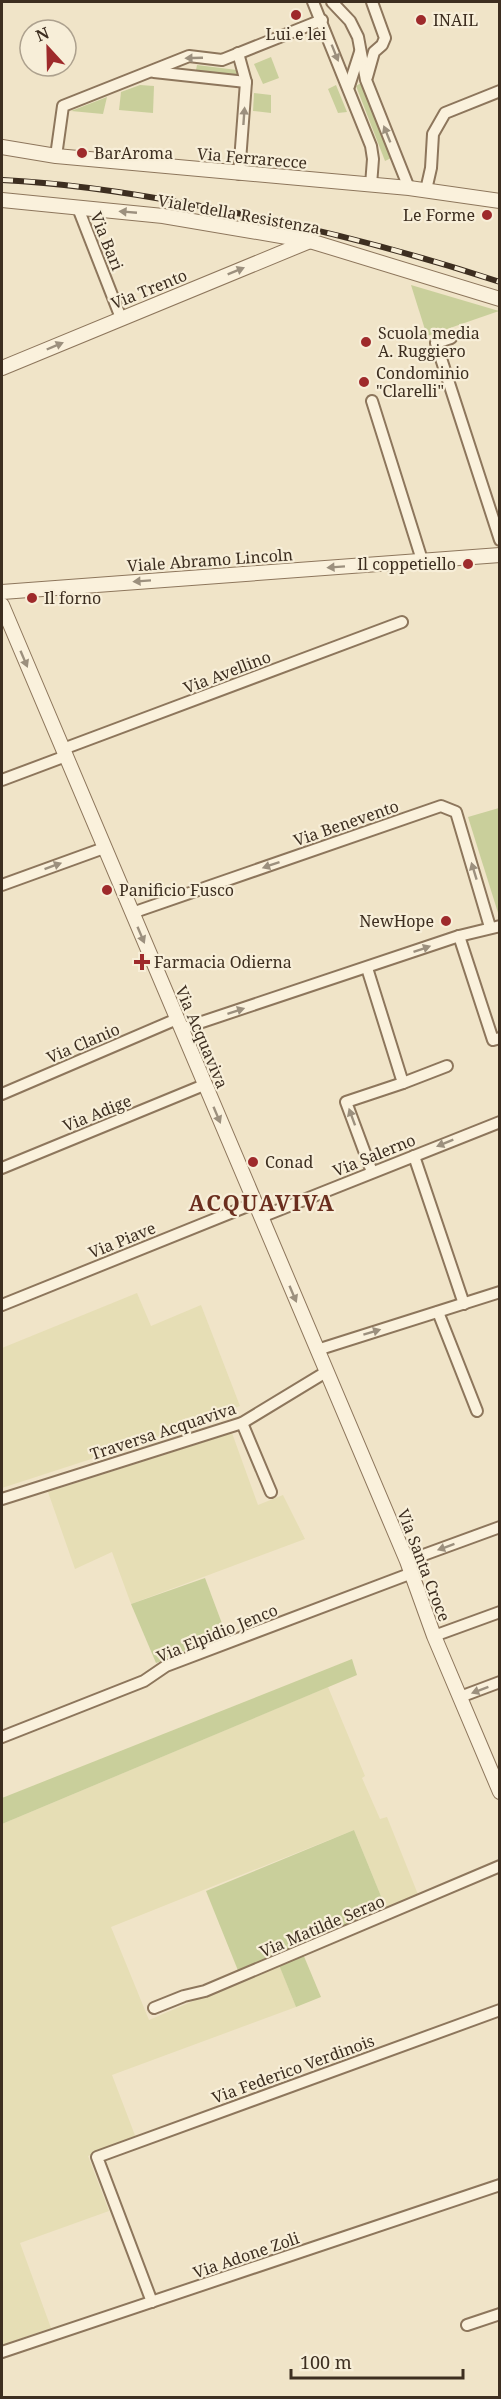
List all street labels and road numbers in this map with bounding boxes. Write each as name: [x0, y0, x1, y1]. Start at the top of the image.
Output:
street label: Via Ferrarecce: [196, 142, 308, 174]
street label: Viale della Resistenza: [156, 189, 322, 239]
street label: Via Bari: [85, 208, 129, 274]
street label: Via Trento: [108, 264, 190, 314]
street label: Viale Abramo Lincoln: [126, 543, 294, 577]
street label: Via Avellino: [180, 645, 274, 699]
street label: Via Benevento: [290, 795, 402, 851]
street label: Via Acquaviva: [170, 982, 234, 1092]
street label: Via Clanio: [43, 1018, 123, 1068]
street label: Via Adige: [59, 1089, 135, 1137]
street label: Via Salerno: [329, 1128, 419, 1182]
street label: Via Piave: [85, 1217, 159, 1263]
street label: Traversa Acquaviva: [87, 1397, 239, 1465]
street label: Via Santa Croce: [392, 1506, 456, 1624]
street label: Via Elpidio Jenco: [153, 1599, 281, 1667]
street label: Via Matilde Serao: [256, 1890, 388, 1962]
street label: Via Federico Verdinois: [209, 2029, 377, 2109]
street label: Via Adone Zoli: [190, 2227, 302, 2283]

